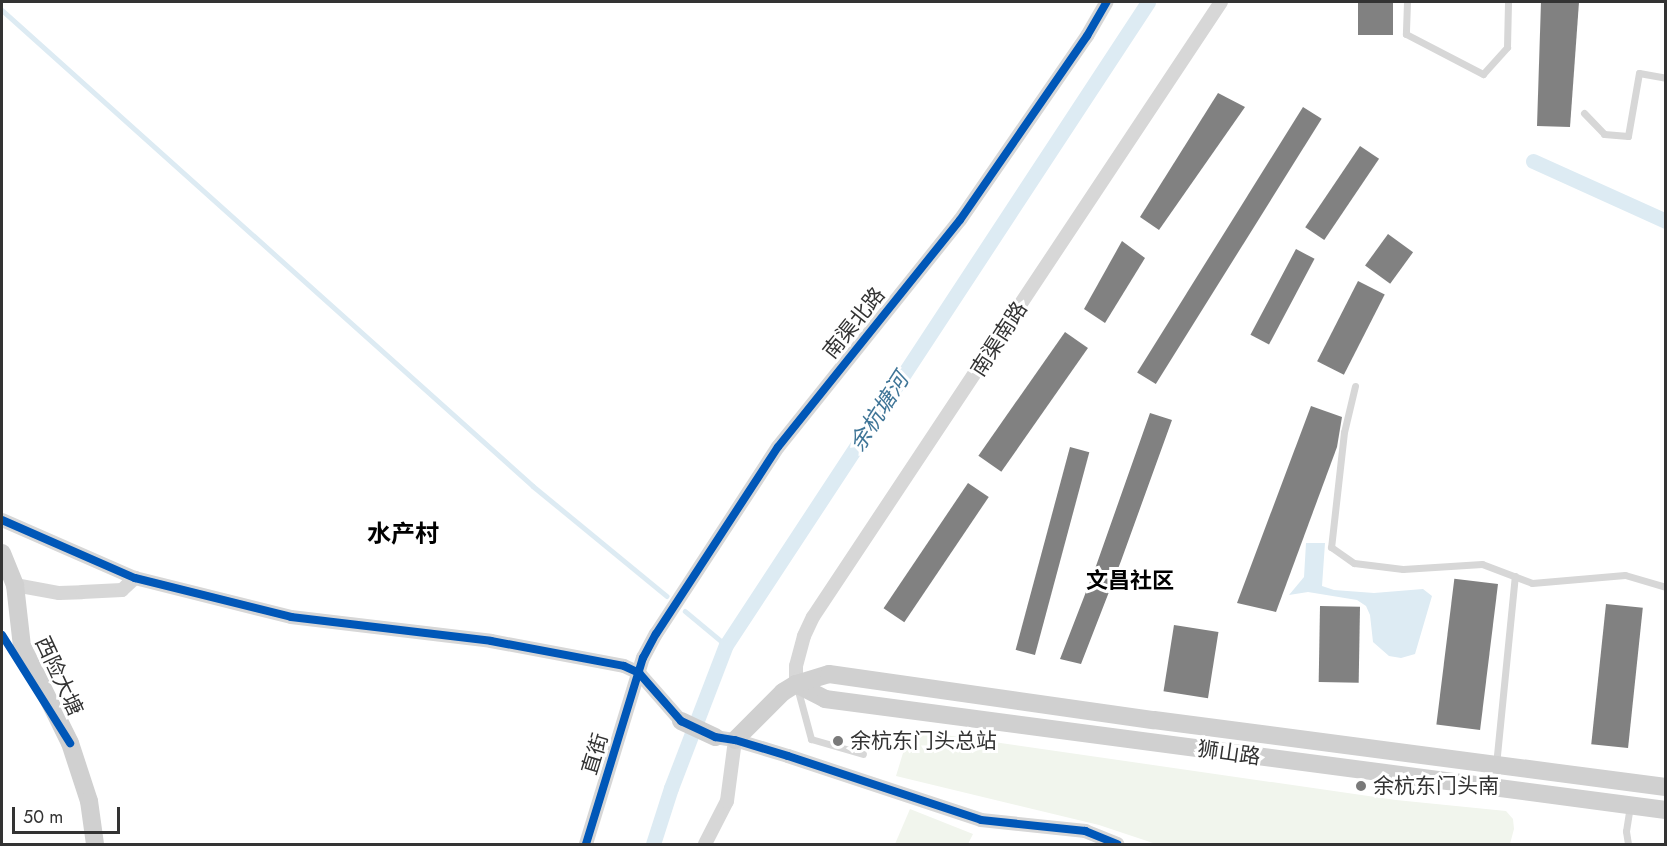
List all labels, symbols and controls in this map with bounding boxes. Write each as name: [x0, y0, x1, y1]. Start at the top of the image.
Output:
street label: 南渠北路: [818, 282, 890, 364]
street label: 南渠南路: [966, 297, 1032, 381]
water label: 余杭塘河: [844, 368, 914, 456]
district label: 水产村: [367, 520, 439, 548]
district label: 文昌社区: [1086, 568, 1174, 594]
street label: 西险大塘: [30, 633, 88, 719]
place label: 余杭东门头总站: [850, 728, 997, 754]
street label: 直街: [577, 730, 613, 778]
marker: 余杭东门头总站: [831, 734, 845, 748]
street label: 狮山路: [1196, 736, 1262, 770]
place label: 余杭东门头南: [1373, 773, 1499, 799]
marker: 余杭东门头南: [1354, 779, 1368, 793]
scale bar: [15, 795, 123, 833]
text: 50 m: [23, 804, 63, 830]

